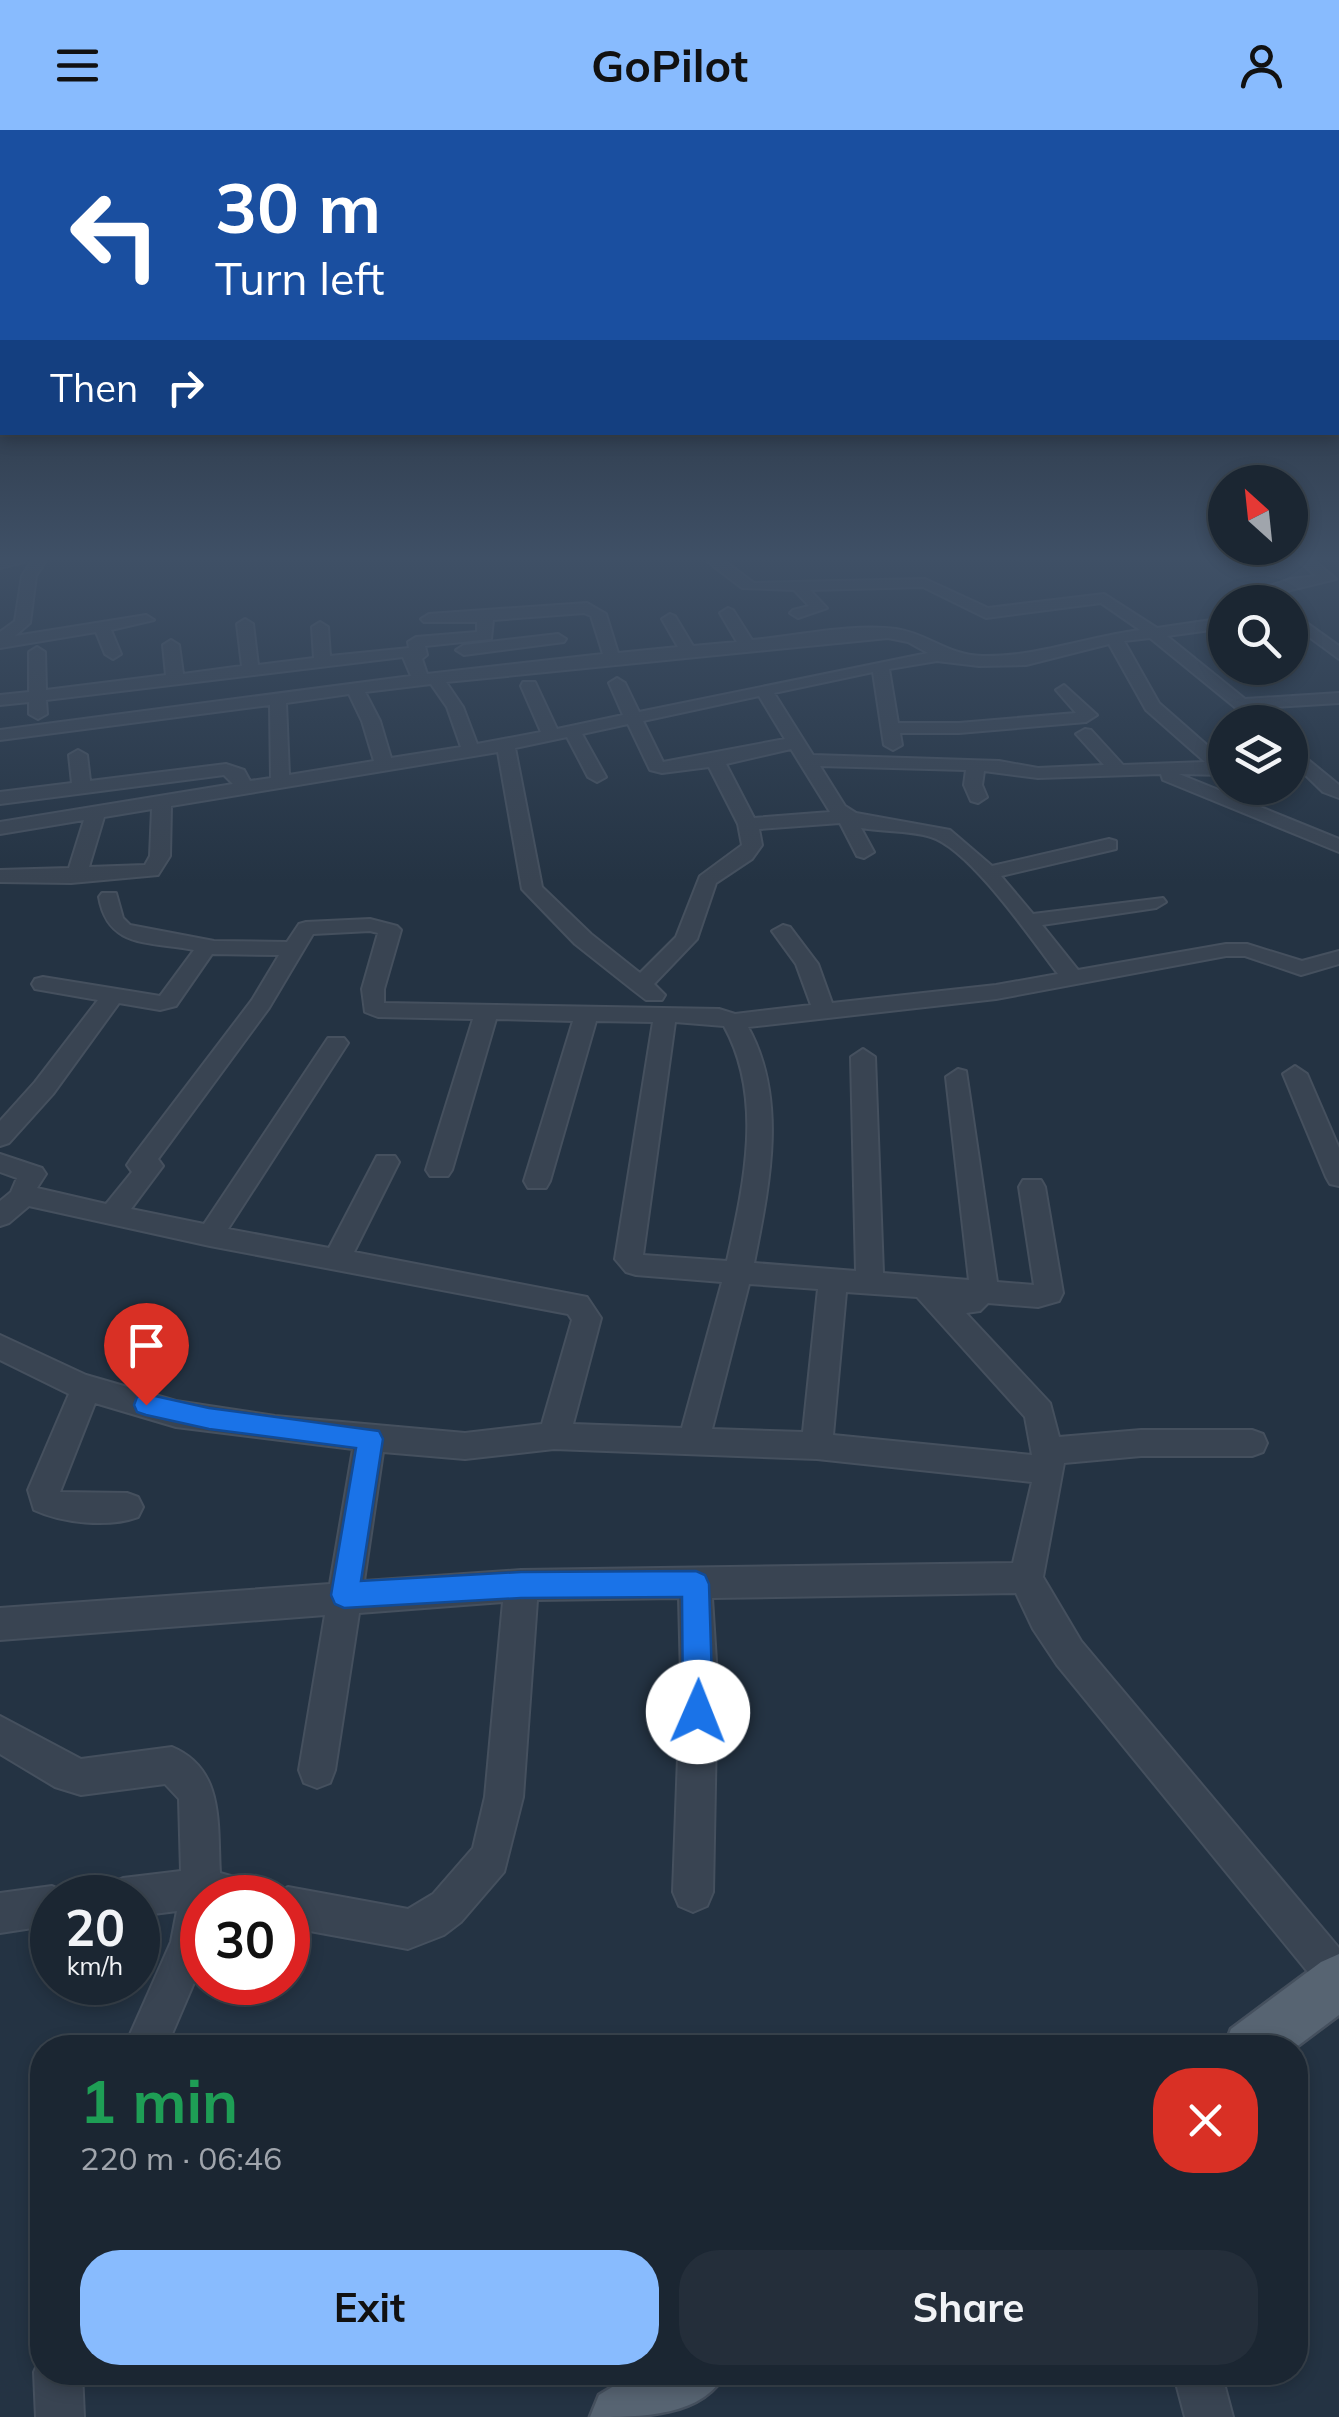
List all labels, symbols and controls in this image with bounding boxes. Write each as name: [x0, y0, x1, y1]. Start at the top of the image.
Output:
text: GoPilot: [591, 37, 748, 93]
icon: menu: [50, 38, 105, 93]
icon: person: [1234, 38, 1289, 93]
text: 30 m: [215, 163, 381, 251]
icon: left: [50, 170, 180, 300]
text: Turn left: [215, 250, 384, 306]
icon: right: [158, 360, 213, 415]
text: Then: [50, 364, 138, 412]
north arrow: [1208, 465, 1308, 565]
map controls: [1208, 465, 1308, 805]
button: search: [1208, 585, 1308, 685]
button: layers: [1208, 705, 1308, 805]
pin: [104, 1303, 189, 1406]
icon: arrive: [119, 1318, 174, 1373]
position arrow: [646, 1660, 750, 1764]
speed limit sign: 30: [180, 1875, 310, 2005]
text: 20: [65, 1896, 125, 1959]
text: km/h: [67, 1950, 123, 1981]
text: 1 min: [80, 2063, 238, 2138]
button: close: [1153, 2068, 1258, 2173]
text: 220 m · 06:46: [80, 2138, 282, 2178]
button: Exit: [80, 2250, 659, 2365]
button: Share: [679, 2250, 1258, 2365]

